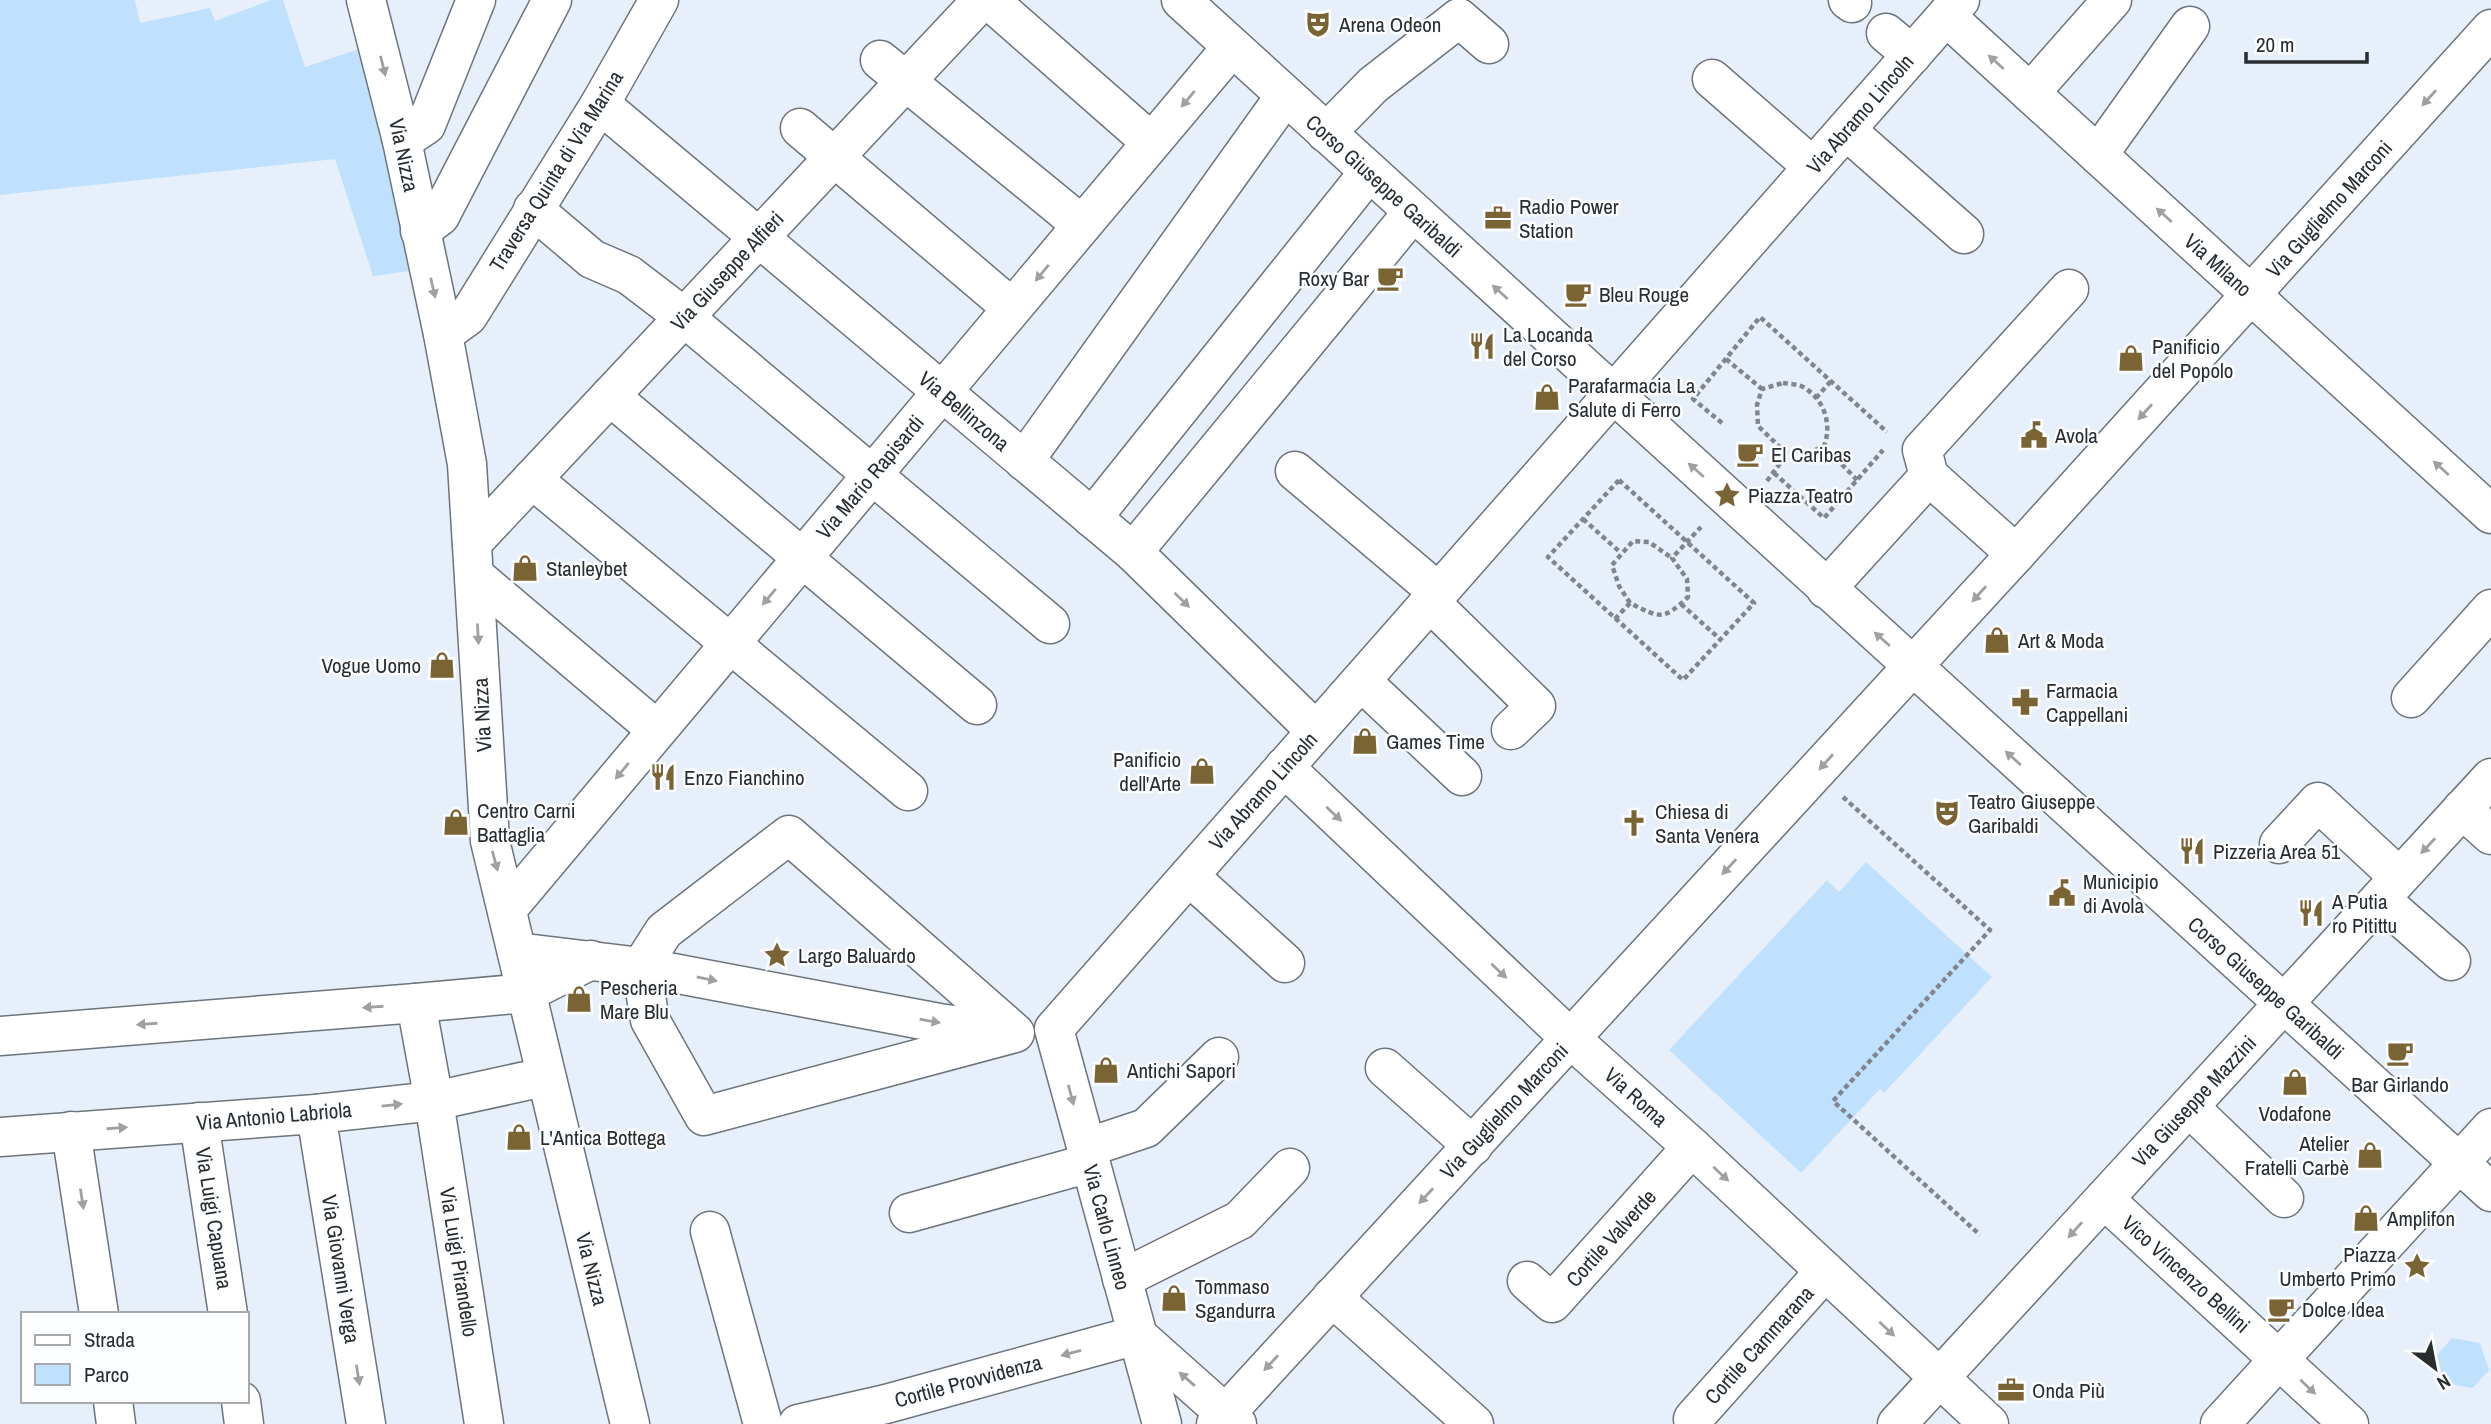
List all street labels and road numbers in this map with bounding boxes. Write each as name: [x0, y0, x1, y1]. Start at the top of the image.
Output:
street label: Via Abramo Lincoln: [1800, 48, 1920, 180]
street label: Traversa Quinta di Via Marina: [482, 65, 630, 277]
street label: Corso Giuseppe Garibaldi: [1300, 108, 1468, 264]
street label: Via Nizza: [382, 116, 426, 195]
street label: Via Guglielmo Marconi: [2259, 134, 2399, 284]
street label: Via Giuseppe Alfieri: [664, 205, 790, 337]
street label: Via Milano: [2178, 227, 2258, 303]
street label: Via Bellinzona: [912, 364, 1016, 458]
street label: Via Mario Rapisardi: [809, 409, 931, 545]
street label: Via Nizza: [466, 677, 498, 753]
street label: Via Abramo Lincoln: [1202, 726, 1324, 856]
street label: Corso Giuseppe Garibaldi: [2182, 910, 2350, 1066]
street label: Via Giuseppe Mazzini: [2125, 1029, 2263, 1173]
street label: Via Guglielmo Marconi: [1433, 1037, 1575, 1185]
street label: Via Roma: [1598, 1061, 1674, 1134]
street label: Via Antonio Labriola: [195, 1095, 353, 1137]
street label: Via Luigi Capuana: [188, 1145, 240, 1291]
street label: Via Carlo Linneo: [1076, 1161, 1138, 1293]
street label: Cortile Valverde: [1559, 1183, 1663, 1293]
street label: Via Luigi Pirandello: [433, 1185, 485, 1339]
street label: Via Giovanni Verga: [315, 1193, 367, 1346]
street label: Vico Vincenzo Bellini: [2116, 1209, 2256, 1339]
street label: Via Nizza: [569, 1229, 615, 1309]
street label: Cortile Cammarana: [1698, 1279, 1820, 1411]
street label: Cortile Provvidenza: [891, 1347, 1045, 1415]

